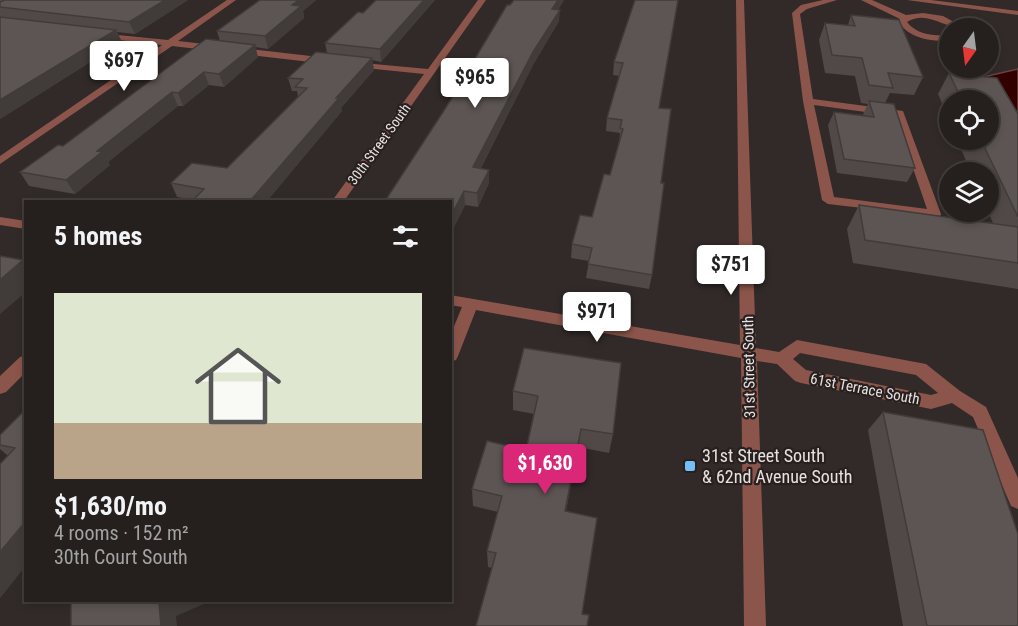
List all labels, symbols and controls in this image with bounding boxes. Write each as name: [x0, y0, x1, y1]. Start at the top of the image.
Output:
north arrow: [939, 18, 999, 78]
map controls: [939, 18, 999, 222]
pin: $697: [88, 41, 160, 92]
text: $697: [104, 48, 144, 72]
pin: $965: [439, 58, 511, 109]
text: $965: [455, 65, 495, 89]
button: locate: [939, 90, 999, 150]
street label: 30th Street South: [344, 100, 414, 188]
button: layers: [939, 162, 999, 222]
icon: filters: [389, 220, 422, 253]
text: 5 homes: [54, 221, 142, 251]
pin: $751: [695, 245, 767, 296]
text: $751: [711, 252, 751, 276]
pin: $971: [561, 292, 633, 343]
text: $971: [577, 299, 617, 323]
street label: 31st Street South: [739, 316, 759, 418]
icon: home: [184, 332, 292, 440]
street label: 61st Terrace South: [809, 370, 921, 408]
pin: $1,630: [496, 444, 594, 495]
place label: 31st Street South & 62nd Avenue South: [702, 445, 853, 487]
text: $1,630: [517, 451, 573, 475]
marker: 31st Street South & 62nd Avenue South: [683, 459, 697, 473]
text: $1,630/mo: [54, 491, 167, 521]
text: 4 rooms · 152 m²: [54, 521, 189, 545]
text: 30th Court South: [54, 545, 188, 569]

